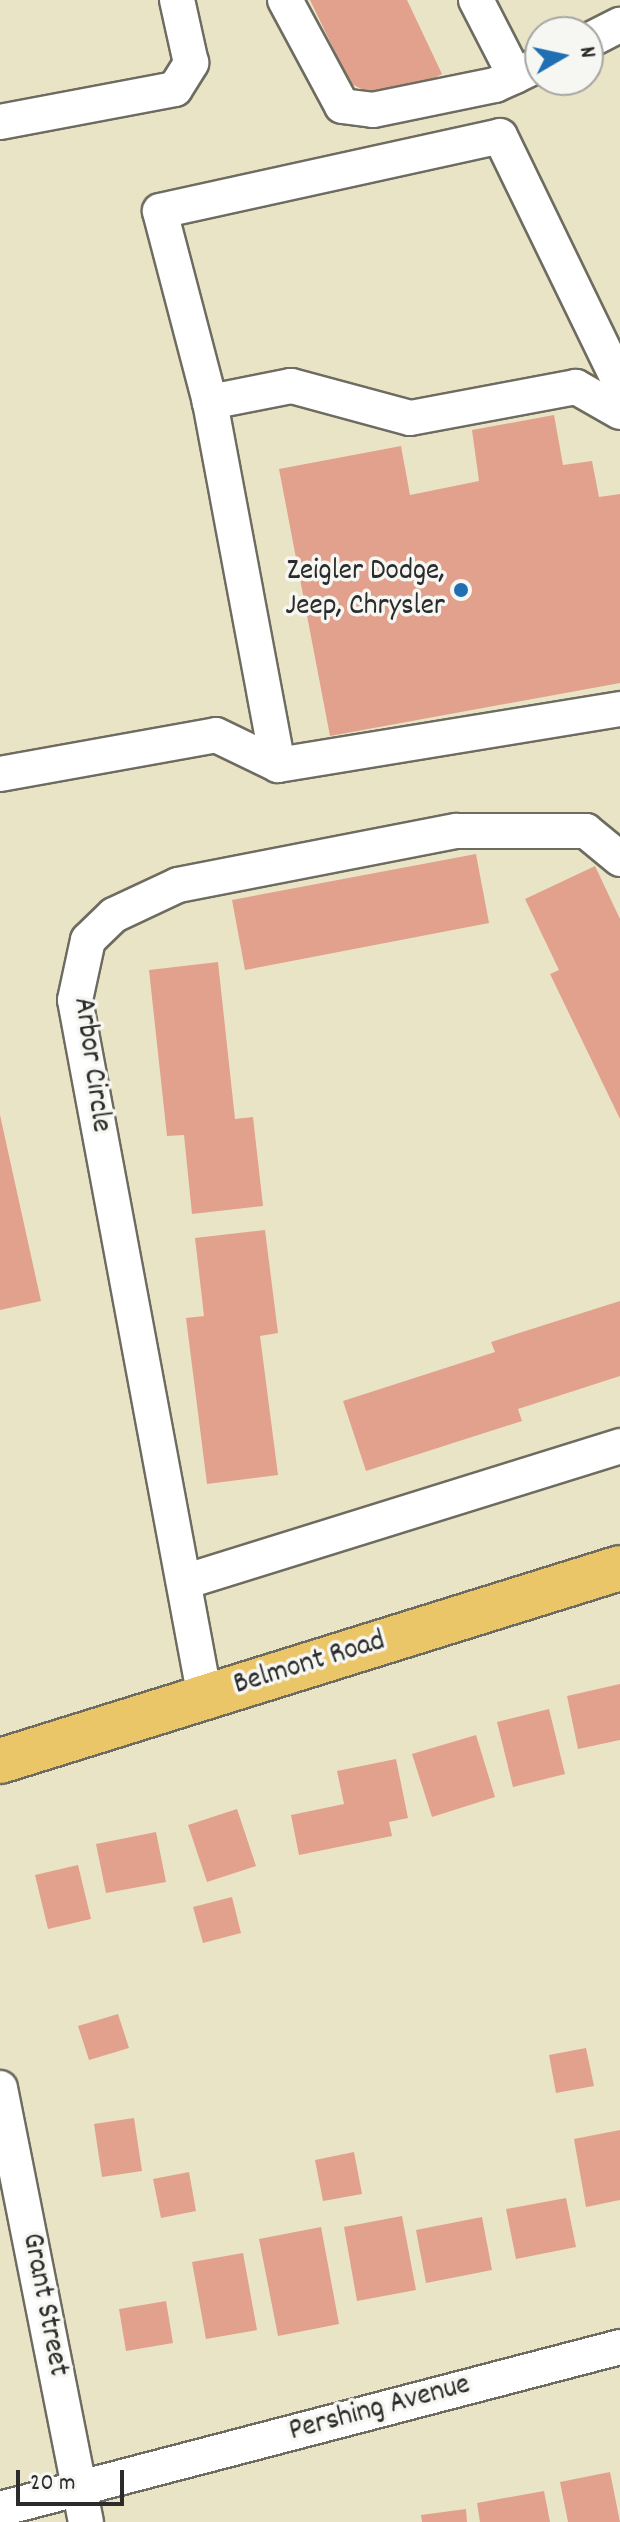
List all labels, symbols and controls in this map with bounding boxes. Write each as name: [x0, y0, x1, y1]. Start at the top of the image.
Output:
north arrow: [524, 16, 604, 96]
text: N: [570, 45, 602, 60]
place label: Zeigler Dodge, Jeep, Chrysler: [285, 555, 445, 626]
marker: Zeigler Dodge, Jeep, Chrysler: [452, 581, 470, 599]
street label: Arbor Circle: [63, 995, 117, 1135]
street label: Belmont Road: [230, 1625, 390, 1705]
street label: Grant Street: [11, 2230, 75, 2380]
street label: Pershing Avenue: [286, 2369, 474, 2451]
scale bar: [20, 2454, 128, 2504]
text: 20 m: [30, 2467, 76, 2501]

